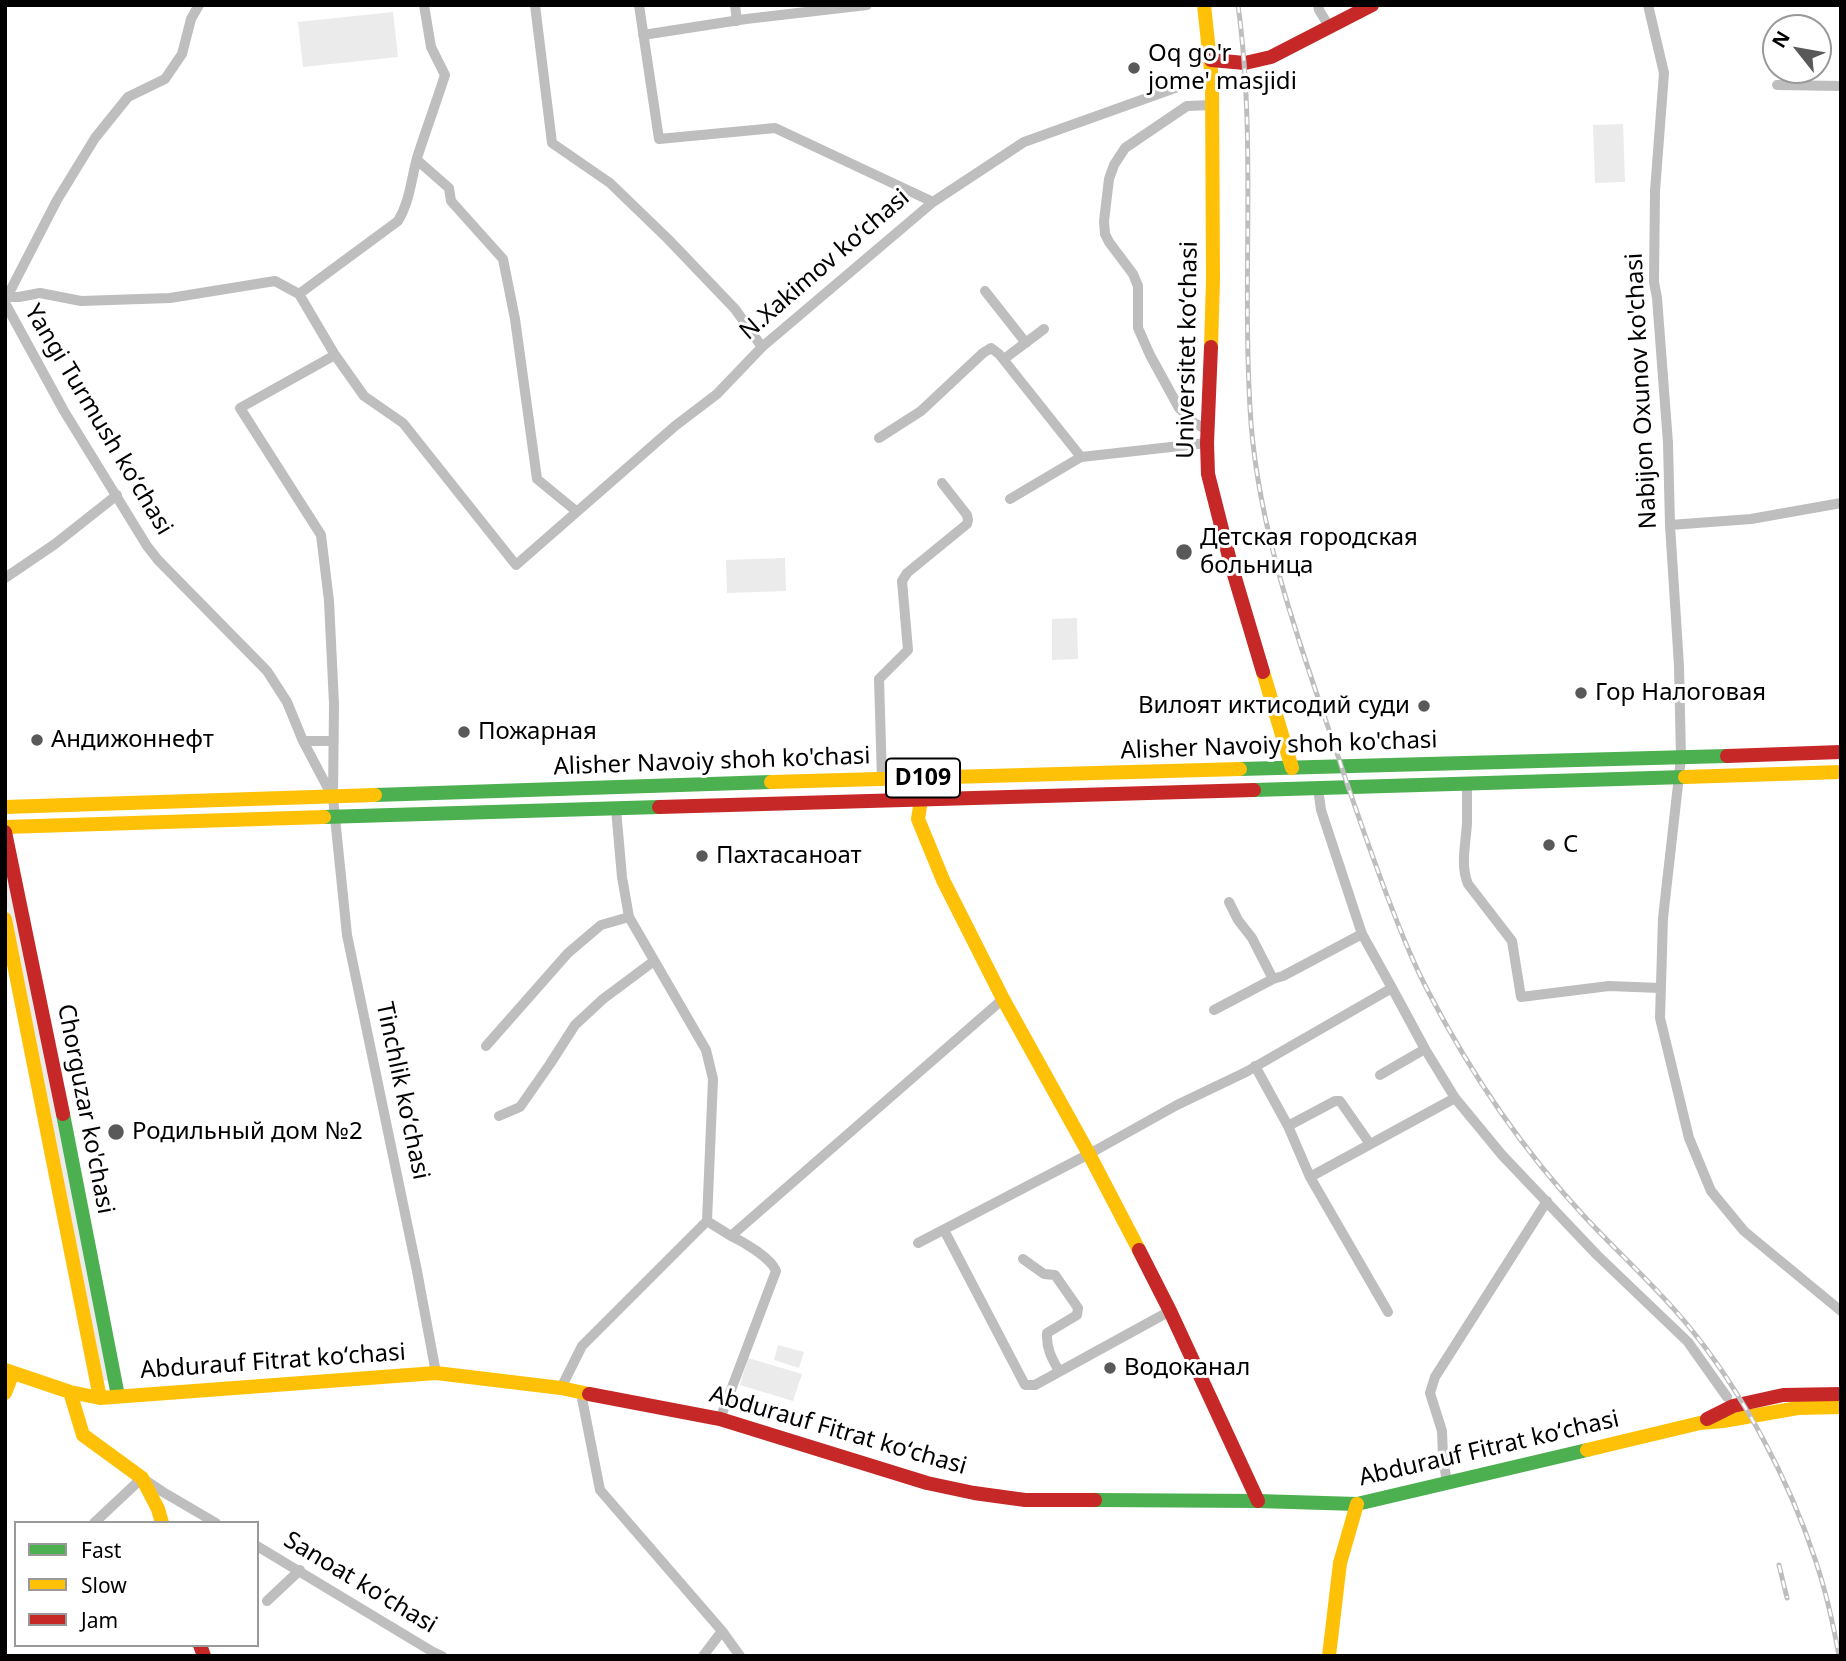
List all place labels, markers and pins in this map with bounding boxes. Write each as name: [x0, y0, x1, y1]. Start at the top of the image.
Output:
place label: Oq go'r jome' masjidi: [1148, 40, 1297, 96]
marker: Oq go'r jome' masjidi: [1126, 60, 1142, 76]
place label: Детская городская больница: [1200, 524, 1418, 580]
marker: Детская городская больница: [1174, 542, 1194, 562]
place label: Гор Налоговая: [1595, 679, 1766, 707]
marker: Гор Налоговая: [1573, 685, 1589, 701]
place label: Вилоят иктисодий суди: [1138, 692, 1410, 720]
marker: Вилоят иктисодий суди: [1416, 698, 1432, 714]
place label: Пожарная: [478, 718, 597, 746]
marker: Пожарная: [456, 724, 472, 740]
place label: Андижоннефт: [51, 726, 214, 754]
marker: Андижоннефт: [29, 732, 45, 748]
place label: С: [1563, 831, 1578, 859]
marker: С: [1541, 837, 1557, 853]
place label: Пахтасаноат: [716, 842, 862, 870]
marker: Пахтасаноат: [694, 848, 710, 864]
place label: Родильный дом №2: [132, 1118, 363, 1146]
marker: Родильный дом №2: [106, 1122, 126, 1142]
place label: Водоканал: [1124, 1354, 1250, 1382]
marker: Водоканал: [1102, 1360, 1118, 1376]

